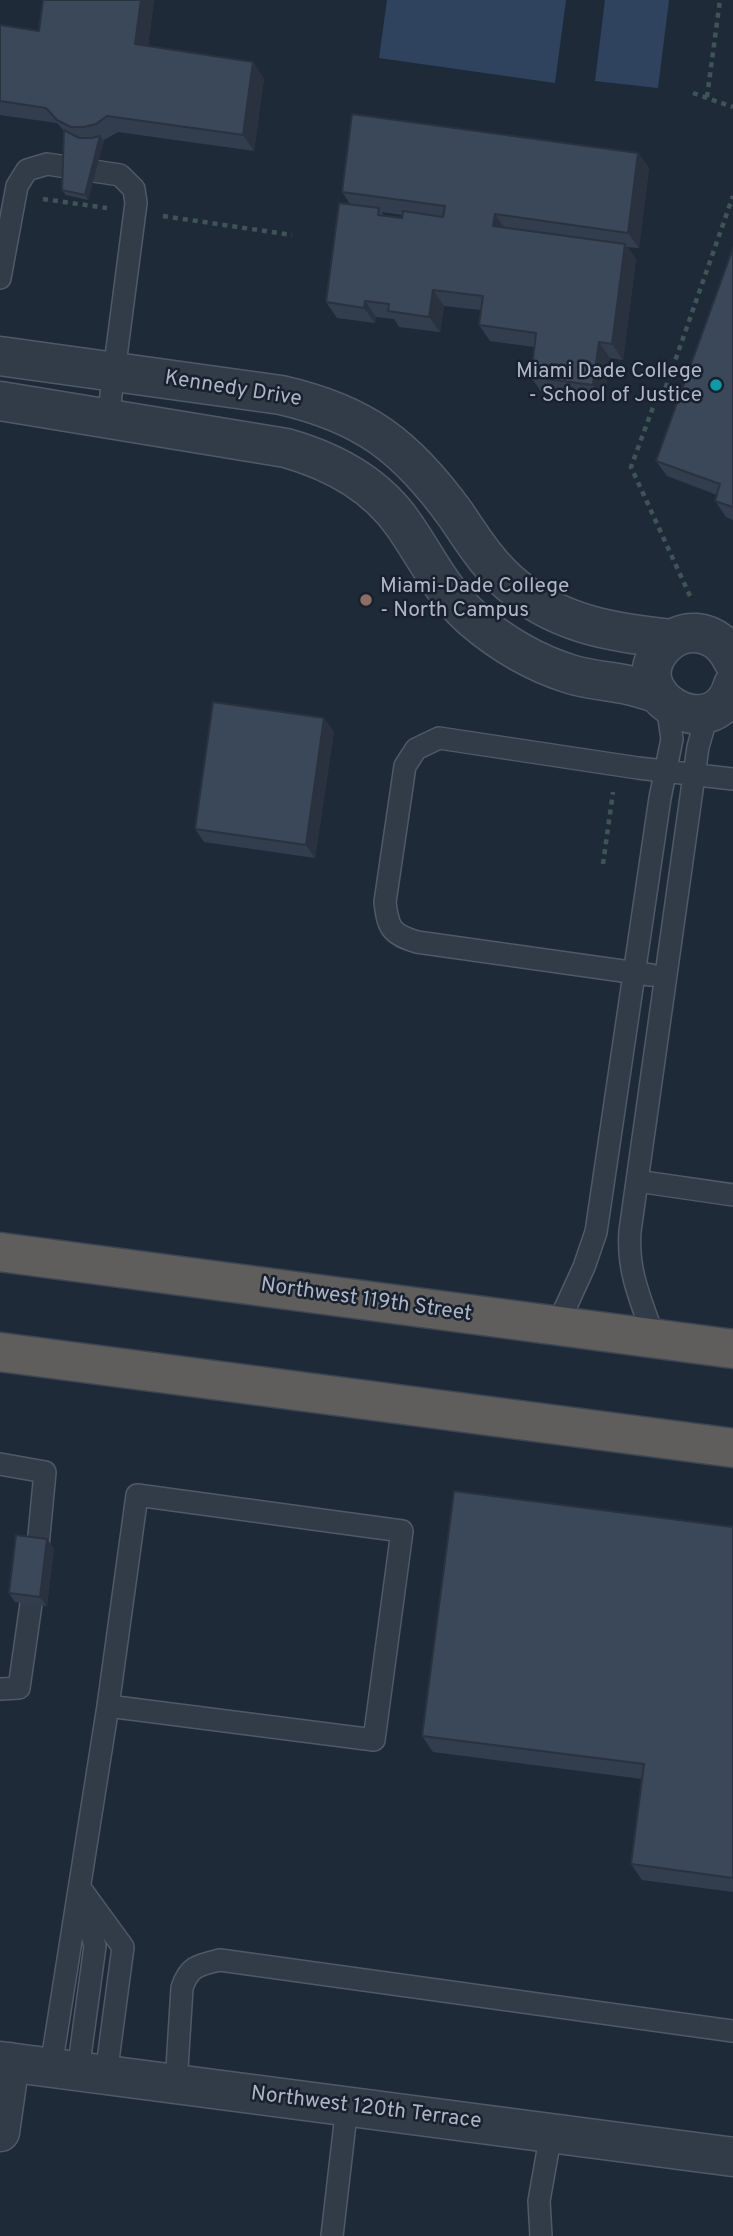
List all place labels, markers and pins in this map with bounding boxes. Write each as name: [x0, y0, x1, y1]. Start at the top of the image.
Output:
place label: Miami Dade College - School of Justice: [516, 360, 702, 410]
marker: Miami Dade College - School of Justice: [708, 377, 724, 393]
place label: Miami-Dade College - North Campus: [380, 575, 569, 625]
marker: Miami-Dade College - North Campus: [358, 592, 374, 608]

